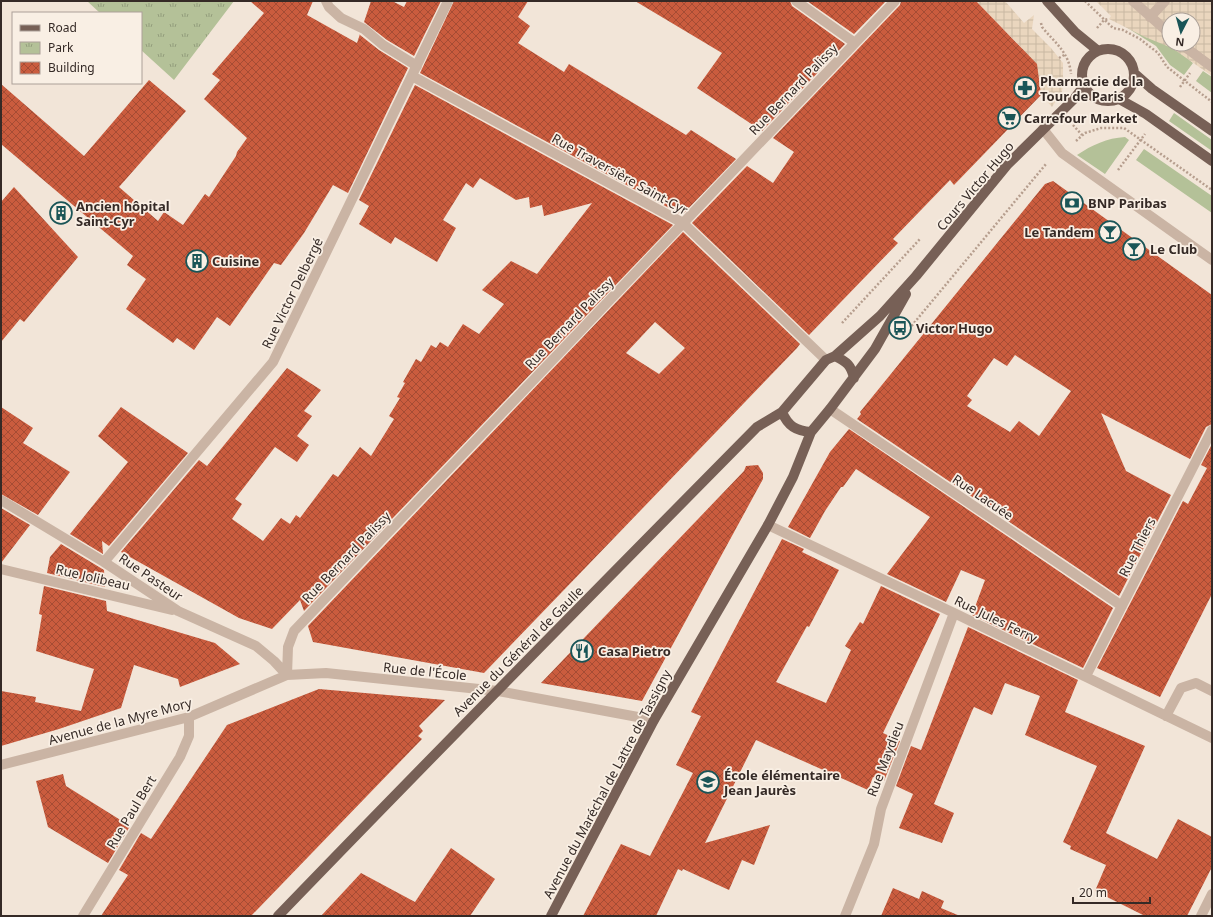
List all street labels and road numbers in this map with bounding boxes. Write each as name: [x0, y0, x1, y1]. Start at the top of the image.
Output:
street label: Rue Bernard Palissy: [745, 39, 842, 139]
street label: Rue Traversière Saint-Cyr: [549, 129, 692, 219]
street label: Cours Victor Hugo: [932, 137, 1018, 234]
street label: Rue Victor Delbergé: [257, 234, 327, 352]
street label: Rue Bernard Palissy: [521, 273, 618, 373]
street label: Rue Lacuée: [949, 470, 1017, 524]
street label: Rue Bernard Palissy: [298, 507, 395, 607]
street label: Rue Thiers: [1114, 514, 1160, 580]
street label: Rue Pasteur: [115, 549, 187, 605]
street label: Rue Jolibeau: [54, 560, 132, 594]
street label: Avenue du Général de Gaulle: [449, 582, 587, 720]
street label: Rue Jules Ferry: [952, 591, 1041, 647]
street label: Rue de l'École: [382, 658, 468, 684]
street label: Avenue du Maréchal de Lattre de Tassigny: [539, 666, 675, 902]
street label: Avenue de la Myre Mory: [46, 693, 194, 749]
street label: Rue Maydieu: [862, 719, 908, 799]
street label: Rue Paul Bert: [102, 772, 160, 852]

